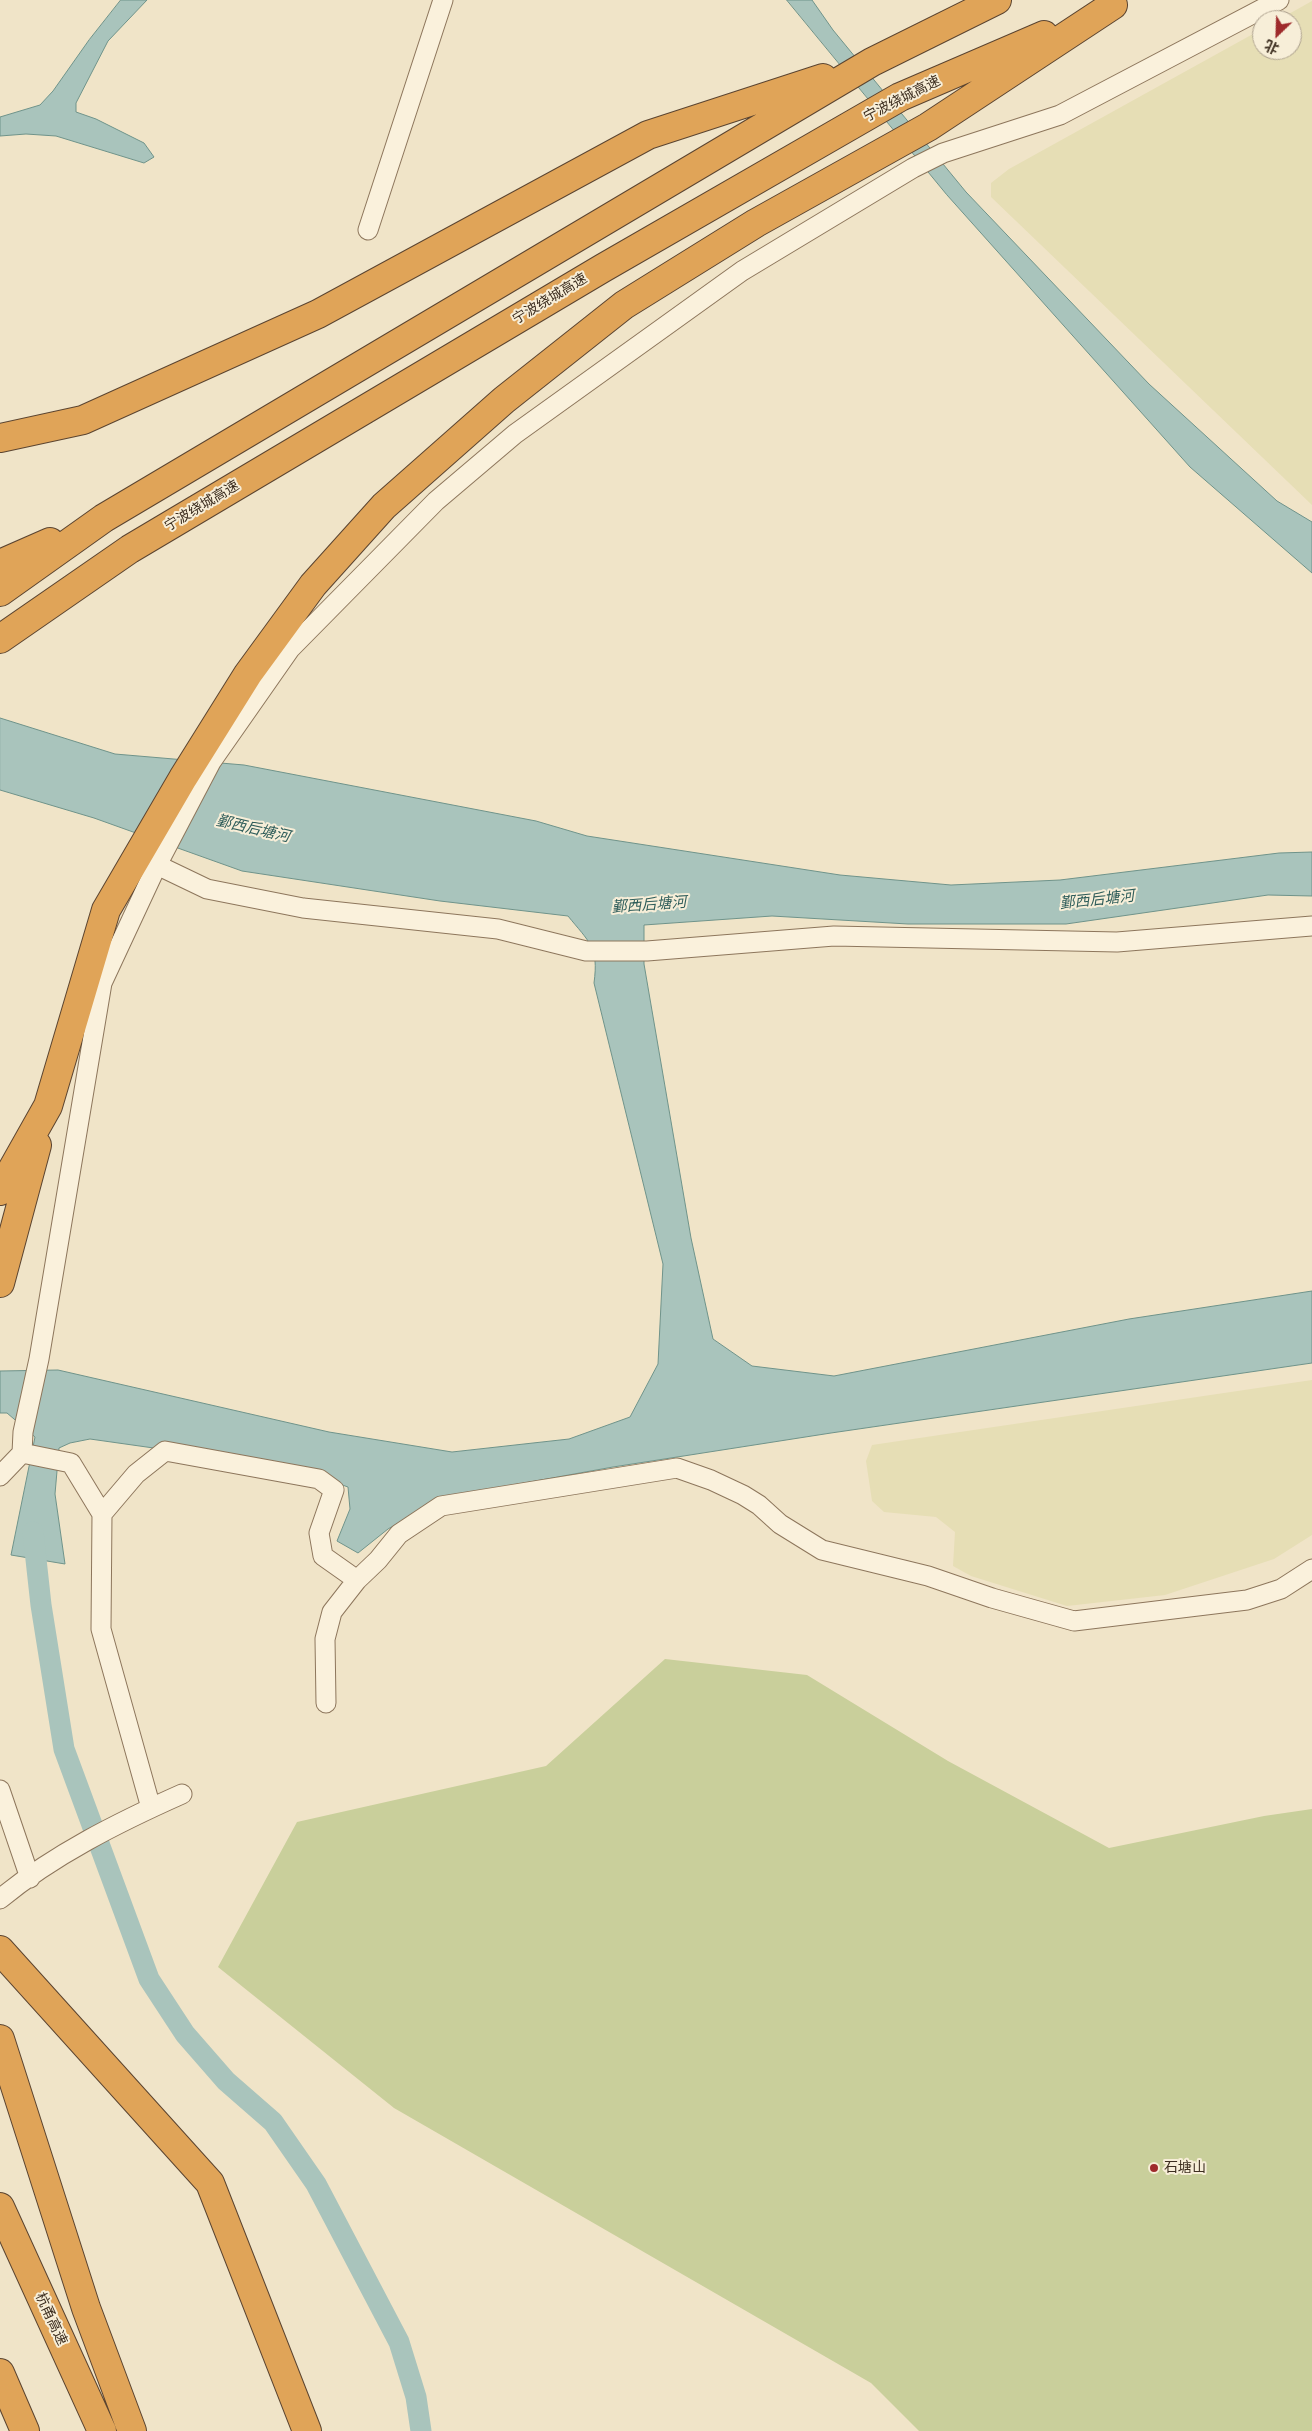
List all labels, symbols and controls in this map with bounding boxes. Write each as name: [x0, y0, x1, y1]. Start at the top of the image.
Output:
north arrow: [1252, 10, 1302, 60]
text: 北: [1261, 36, 1282, 60]
street label: 宁波绕城高速: [861, 72, 943, 126]
street label: 宁波绕城高速: [510, 270, 590, 328]
street label: 宁波绕城高速: [162, 477, 242, 535]
water label: 鄞西后塘河: [214, 812, 292, 846]
water label: 鄞西后塘河: [1059, 887, 1135, 913]
water label: 鄞西后塘河: [611, 893, 687, 917]
place label: 石塘山: [1164, 2160, 1206, 2176]
marker: 石塘山: [1148, 2162, 1160, 2174]
street label: 杭甬高速: [32, 2290, 70, 2348]

